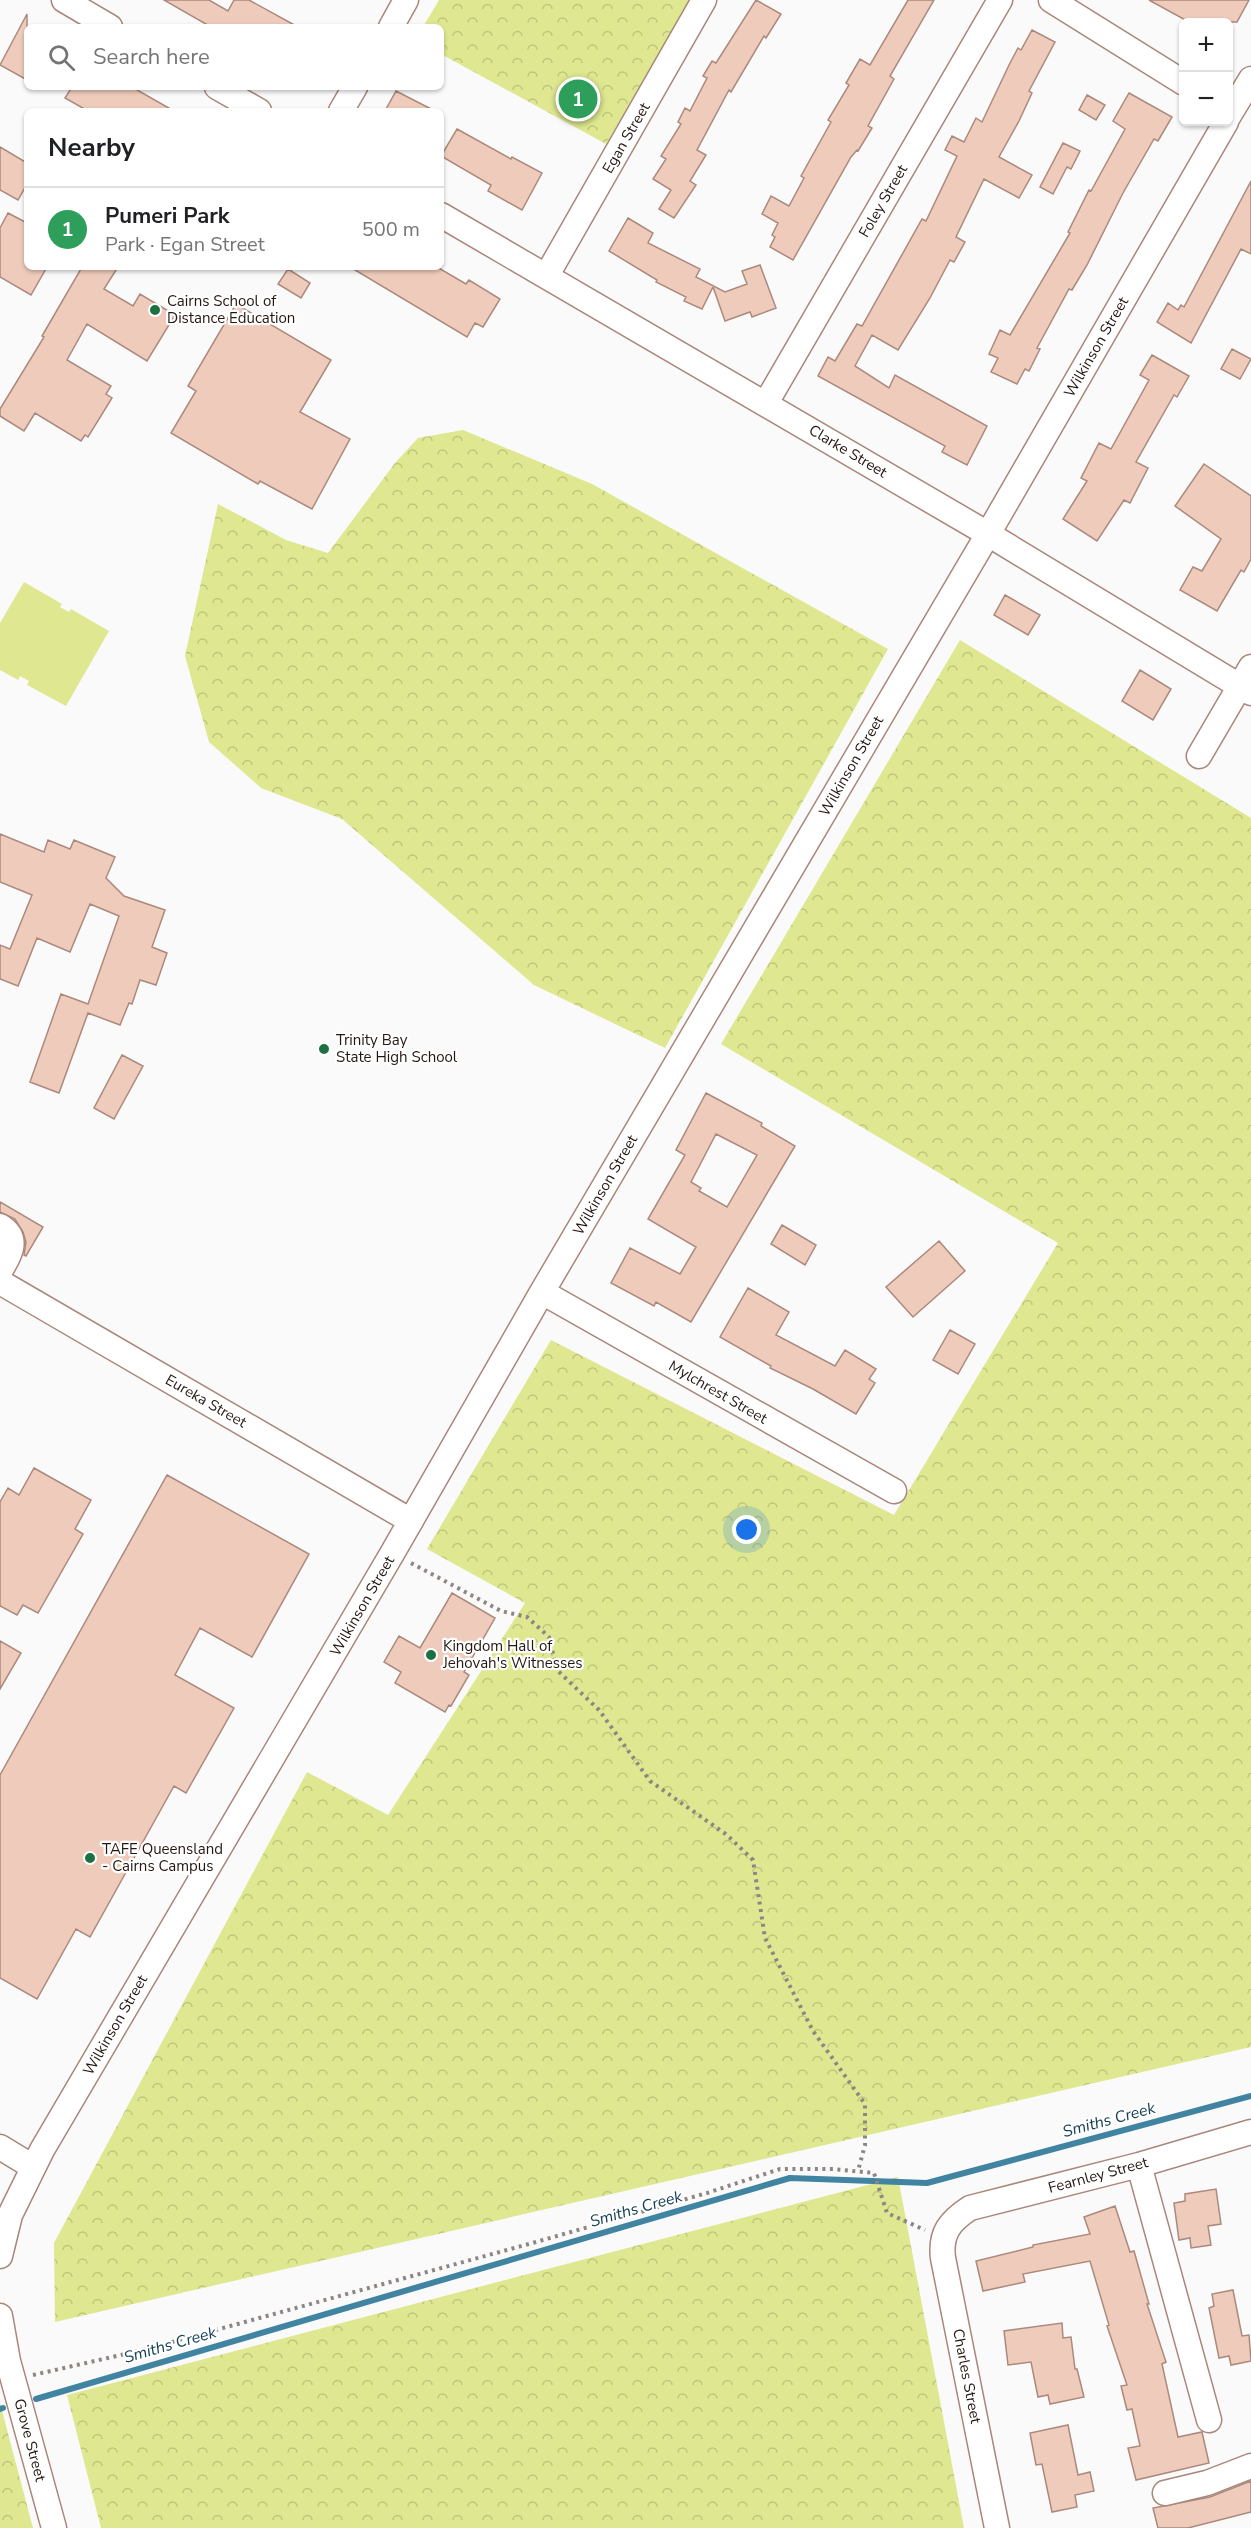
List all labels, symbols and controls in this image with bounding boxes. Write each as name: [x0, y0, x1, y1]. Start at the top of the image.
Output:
map controls: [1179, 18, 1233, 126]
button: +: [1179, 18, 1233, 72]
search box: [24, 24, 444, 90]
icon: search: [45, 41, 78, 74]
text: Search here: [93, 42, 210, 72]
button: −: [1179, 72, 1233, 126]
pin: 1: [558, 76, 598, 122]
street label: Egan Street: [598, 98, 655, 177]
text: Nearby: [48, 130, 135, 165]
street label: Foley Street: [854, 160, 912, 241]
text: Pumeri Park: [105, 201, 230, 231]
text: 1: [62, 216, 74, 243]
text: 500 m: [362, 216, 420, 243]
text: Park · Egan Street: [105, 231, 265, 258]
place label: Cairns School of Distance Education: [167, 291, 295, 328]
street label: Wilkinson Street: [1059, 293, 1133, 401]
marker: Cairns School of Distance Education: [148, 303, 162, 317]
street label: Clarke Street: [805, 420, 891, 483]
street label: Wilkinson Street: [814, 712, 888, 820]
place label: Trinity Bay State High School: [336, 1030, 458, 1067]
marker: Trinity Bay State High School: [317, 1042, 331, 1056]
street label: Wilkinson Street: [568, 1131, 642, 1239]
street label: Mylchrest Street: [665, 1356, 772, 1429]
street label: Eureka Street: [162, 1370, 251, 1433]
your location: [732, 1515, 761, 1544]
street label: Wilkinson Street: [325, 1552, 399, 1660]
place label: Kingdom Hall of Jehovah's Witnesses: [442, 1636, 582, 1673]
marker: Kingdom Hall of Jehovah's Witnesses: [424, 1648, 438, 1662]
place label: TAFE Queensland - Cairns Campus: [102, 1839, 223, 1876]
marker: TAFE Queensland - Cairns Campus: [83, 1851, 97, 1865]
street label: Wilkinson Street: [78, 1971, 152, 2079]
water label: Smiths Creek: [1060, 2097, 1159, 2143]
street label: Fearnley Street: [1046, 2152, 1151, 2198]
water label: Smiths Creek: [587, 2185, 686, 2233]
water label: Smiths Creek: [121, 2321, 220, 2369]
street label: Charles Street: [948, 2327, 986, 2426]
street label: Grove Street: [9, 2396, 51, 2484]

